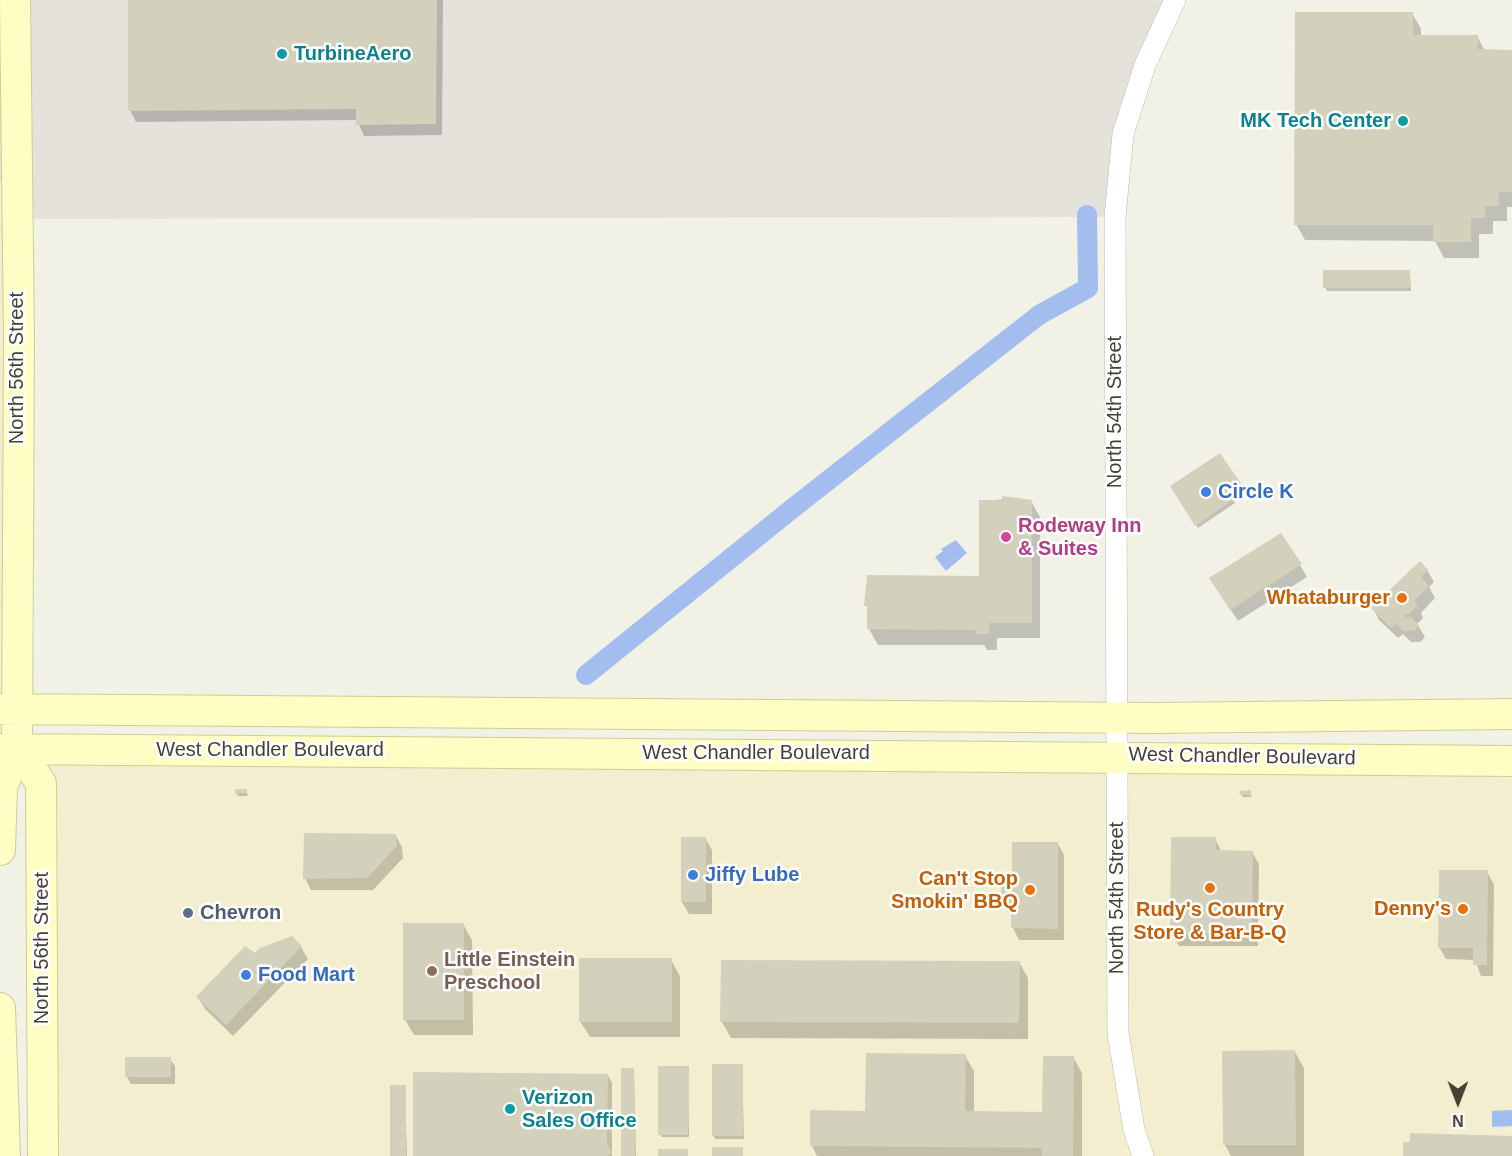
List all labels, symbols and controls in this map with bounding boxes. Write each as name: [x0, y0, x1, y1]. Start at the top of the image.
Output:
place label: TurbineAero: [294, 42, 411, 66]
marker: TurbineAero: [275, 47, 289, 61]
place label: MK Tech Center: [1240, 109, 1391, 133]
marker: MK Tech Center: [1396, 114, 1410, 128]
street label: North 56th Street: [5, 292, 29, 444]
street label: North 54th Street: [1103, 336, 1127, 488]
place label: Circle K: [1218, 480, 1294, 504]
marker: Circle K: [1199, 485, 1213, 499]
place label: Rodeway Inn & Suites: [1018, 514, 1141, 561]
marker: Rodeway Inn & Suites: [999, 530, 1013, 544]
place label: Whataburger: [1267, 586, 1390, 610]
marker: Whataburger: [1395, 591, 1409, 605]
street label: West Chandler Boulevard: [156, 738, 384, 762]
street label: West Chandler Boulevard: [642, 741, 870, 765]
street label: West Chandler Boulevard: [1128, 743, 1356, 771]
street label: North 54th Street: [1105, 822, 1129, 974]
place label: Jiffy Lube: [705, 863, 799, 887]
place label: Can't Stop Smokin' BBQ: [891, 867, 1018, 914]
marker: Jiffy Lube: [686, 868, 700, 882]
street label: North 56th Street: [30, 872, 54, 1024]
marker: Rudy's Country Store & Bar-B-Q: [1203, 881, 1217, 895]
marker: Can't Stop Smokin' BBQ: [1023, 883, 1037, 897]
place label: Denny's: [1374, 897, 1451, 921]
place label: Rudy's Country Store & Bar-B-Q: [1133, 898, 1287, 945]
place label: Chevron: [200, 901, 281, 925]
marker: Denny's: [1456, 902, 1470, 916]
marker: Chevron: [181, 906, 195, 920]
place label: Little Einstein Preschool: [444, 948, 575, 995]
place label: Food Mart: [258, 963, 355, 987]
marker: Little Einstein Preschool: [425, 964, 439, 978]
marker: Food Mart: [239, 968, 253, 982]
north arrow: [1428, 1072, 1488, 1132]
place label: Verizon Sales Office: [522, 1086, 637, 1133]
marker: Verizon Sales Office: [503, 1102, 517, 1116]
text: N: [1452, 1112, 1464, 1129]

